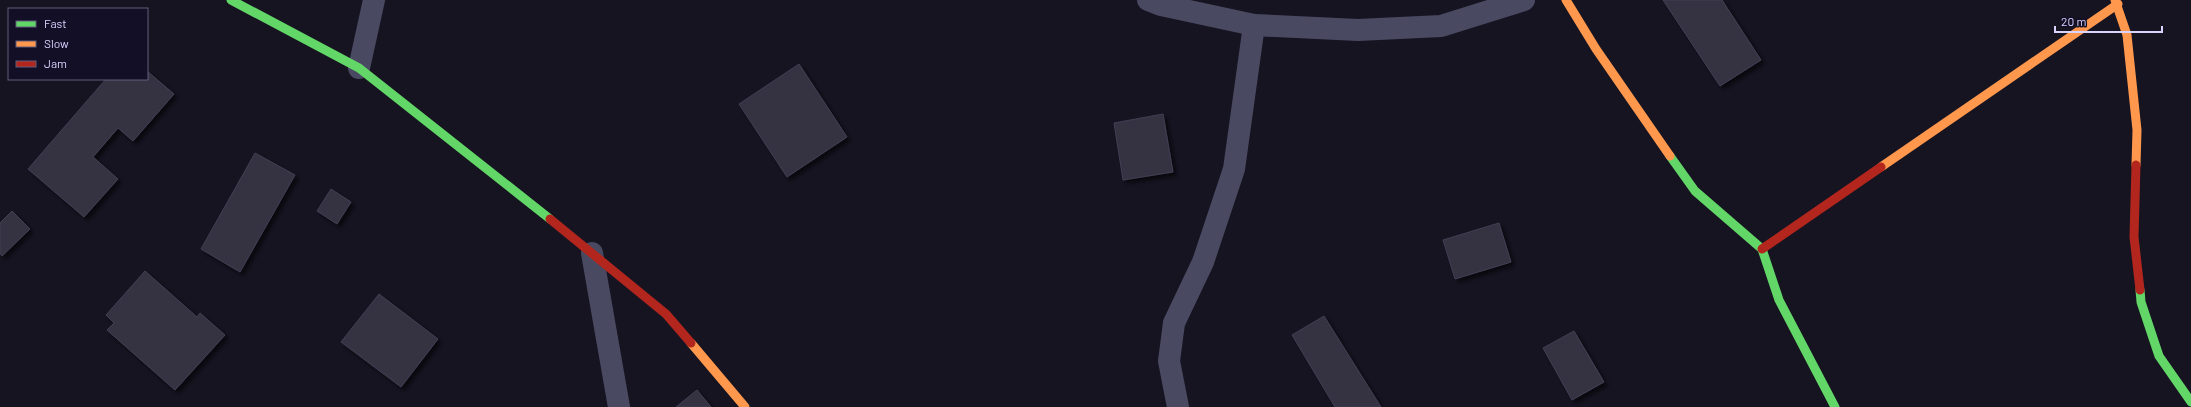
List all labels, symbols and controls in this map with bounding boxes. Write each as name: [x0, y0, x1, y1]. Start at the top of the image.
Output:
legend: [8, 8, 148, 80]
scale bar: [2055, 8, 2162, 34]
text: 20 m: [2061, 14, 2087, 28]
text: Fast: [44, 16, 67, 30]
text: Slow: [44, 36, 69, 50]
text: Jam: [44, 56, 67, 70]

